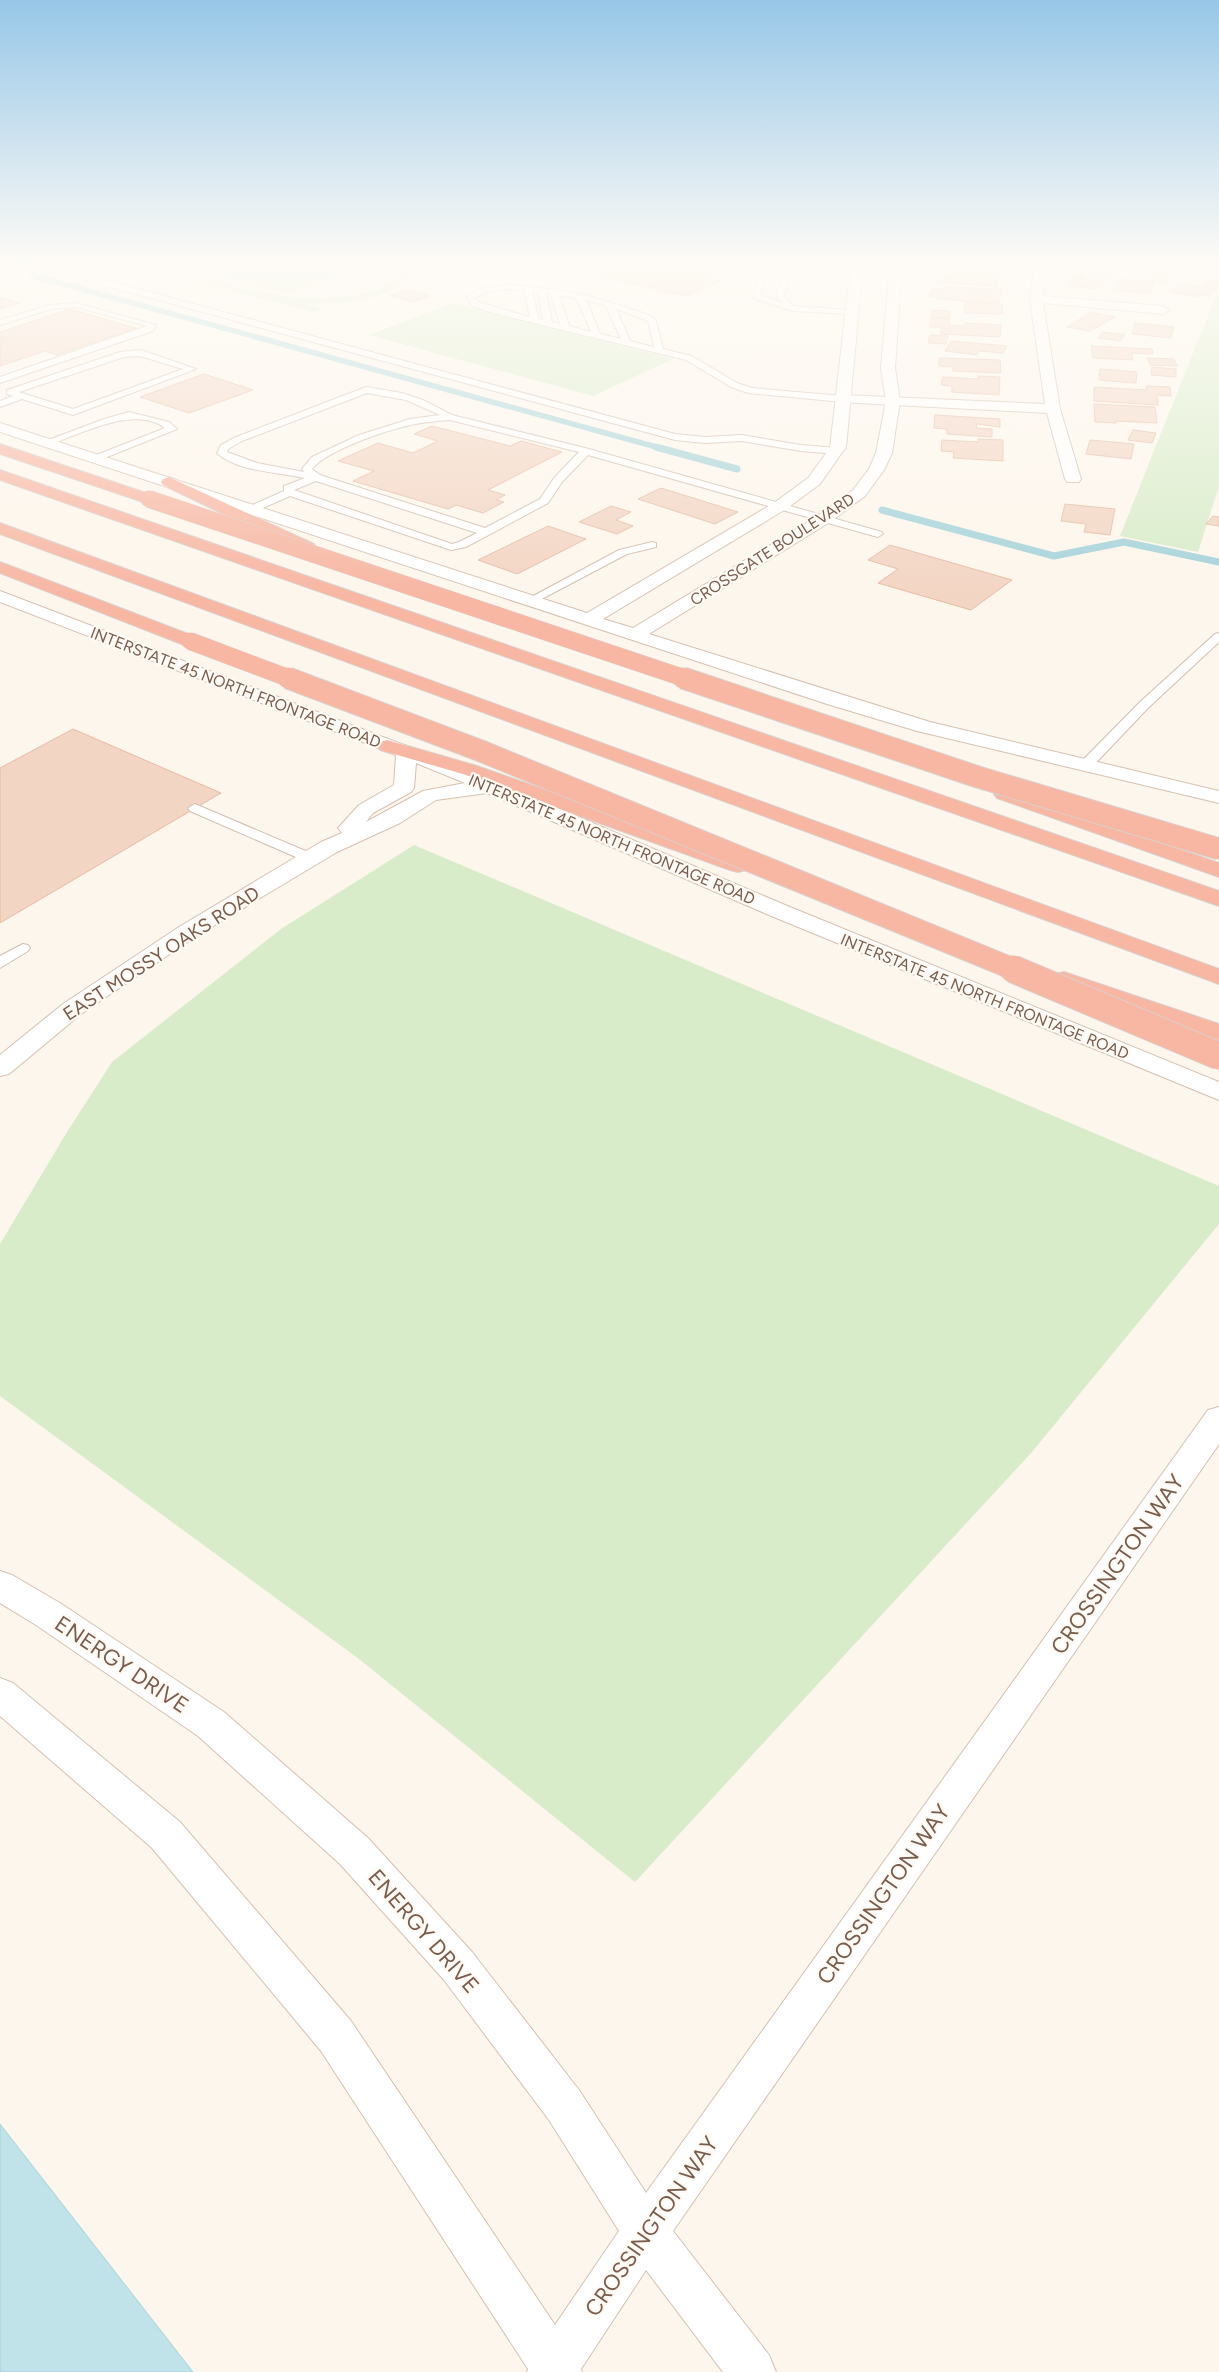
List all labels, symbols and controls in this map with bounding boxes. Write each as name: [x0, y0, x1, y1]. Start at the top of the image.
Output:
street label: CROSSGATE BOULEVARD: [687, 489, 858, 610]
street label: INTERSTATE 45 NORTH FRONTAGE ROAD: [88, 623, 384, 752]
street label: INTERSTATE 45 NORTH FRONTAGE ROAD: [466, 770, 758, 909]
street label: EAST MOSSY OAKS ROAD: [59, 881, 264, 1026]
street label: INTERSTATE 45 NORTH FRONTAGE ROAD: [838, 930, 1132, 1063]
street label: CROSSINGTON WAY: [1045, 1469, 1190, 1659]
street label: ENERGY DRIVE: [50, 1610, 194, 1719]
street label: CROSSINGTON WAY: [811, 1799, 956, 1989]
street label: ENERGY DRIVE: [362, 1864, 485, 1999]
street label: CROSSINGTON WAY: [579, 2131, 724, 2321]

